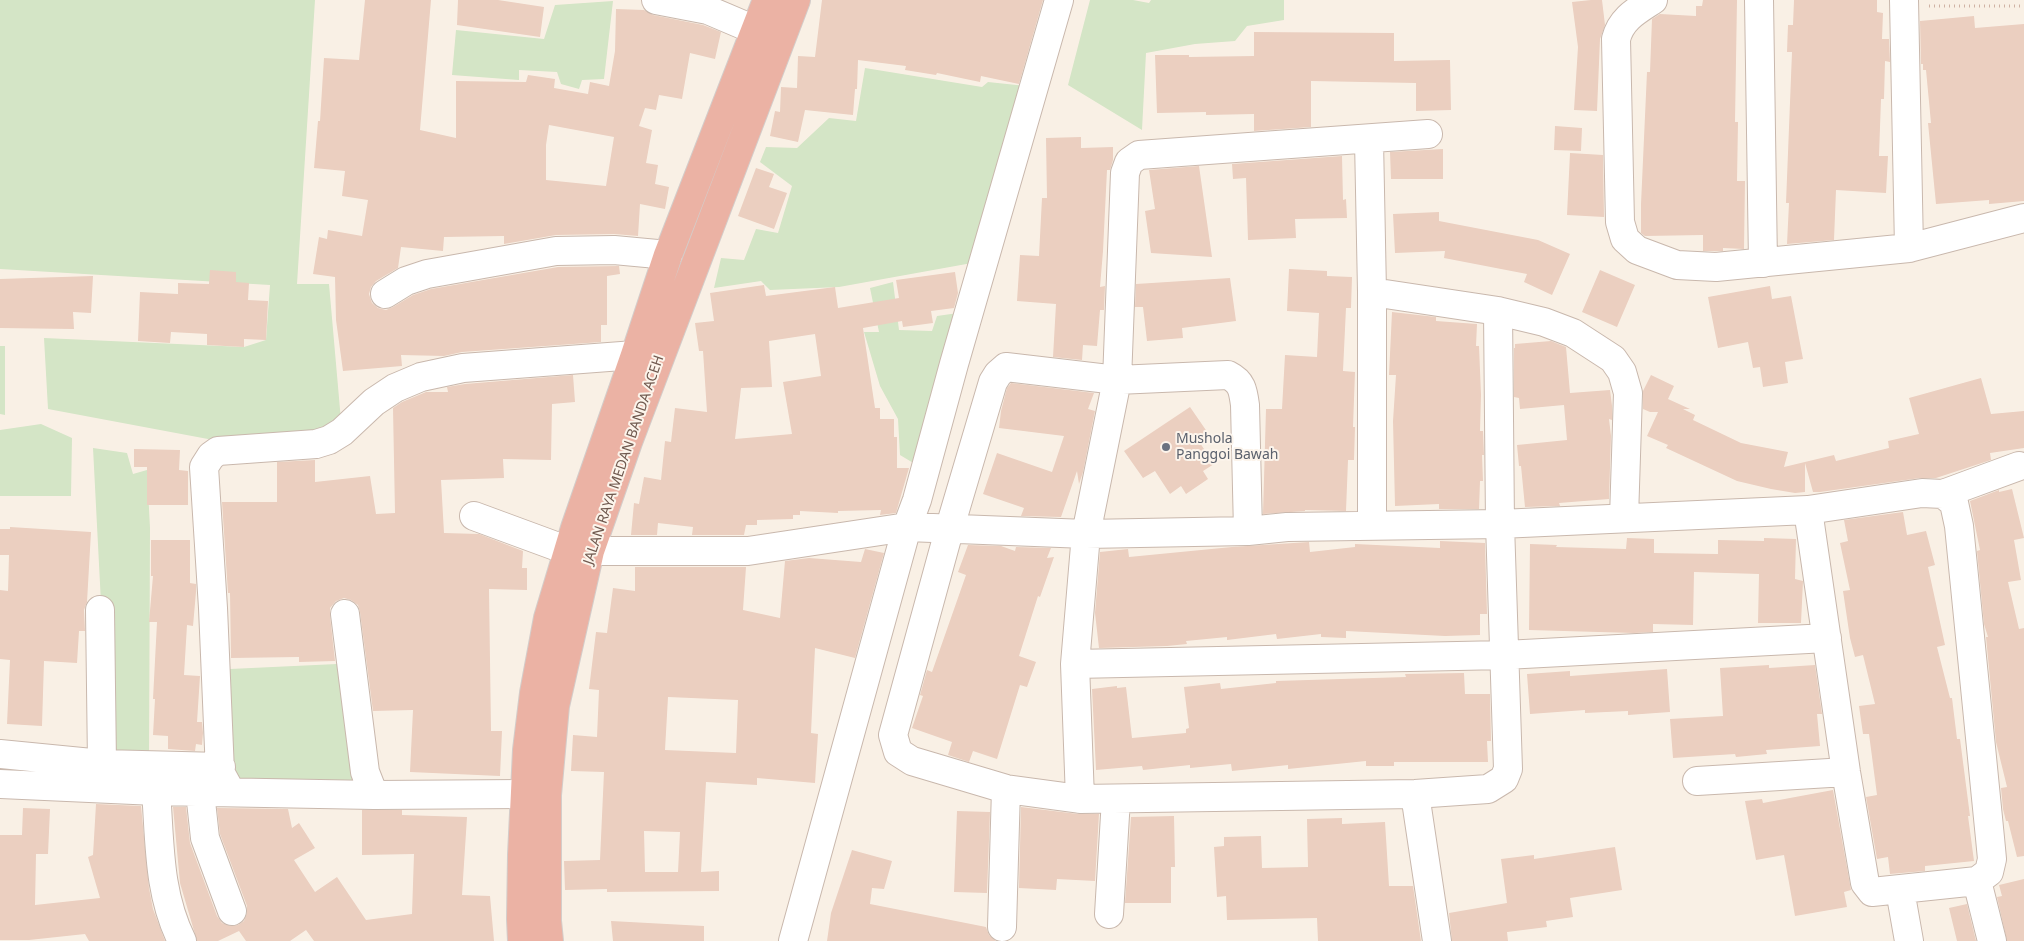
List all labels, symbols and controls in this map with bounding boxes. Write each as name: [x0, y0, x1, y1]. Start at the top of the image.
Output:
street label: JALAN RAYA MEDAN BANDA ACEH: [580, 353, 668, 567]
place label: Mushola Panggoi Bawah: [1176, 431, 1278, 464]
marker: Mushola Panggoi Bawah: [1160, 441, 1172, 453]

